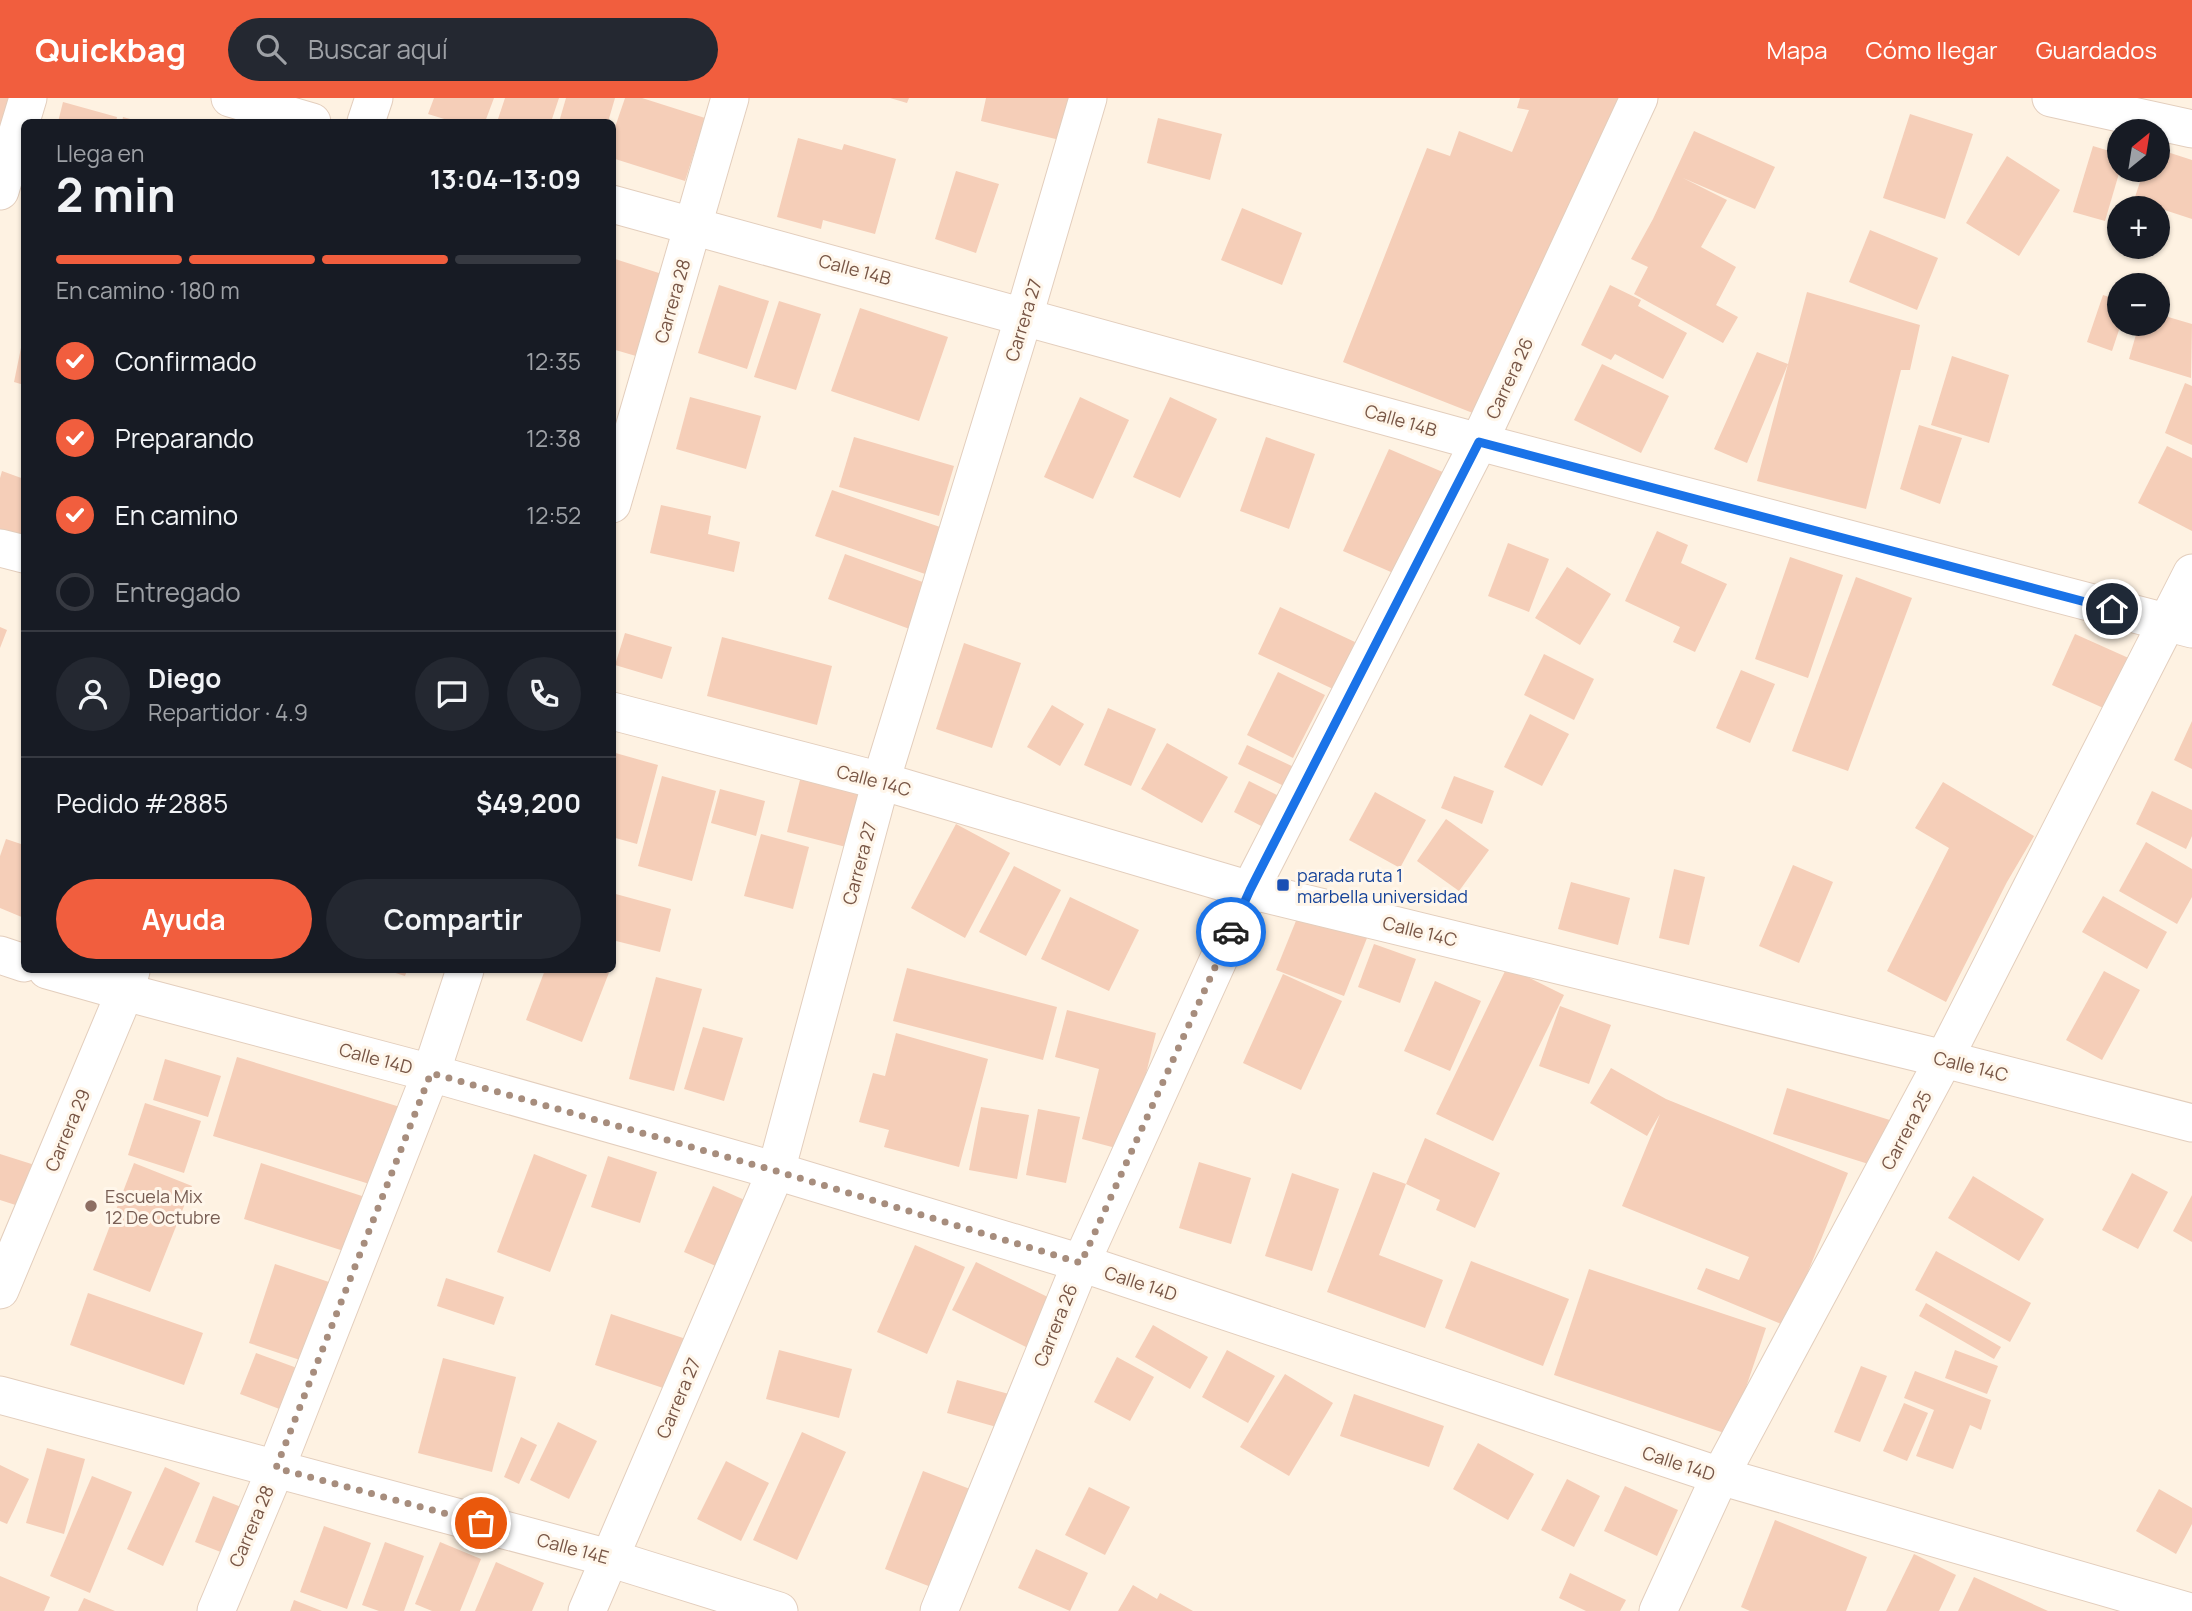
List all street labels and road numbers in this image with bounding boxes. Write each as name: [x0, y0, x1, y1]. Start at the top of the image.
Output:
street label: Calle 14B: [816, 248, 894, 290]
street label: Carrera 28: [649, 256, 695, 346]
street label: Carrera 27: [999, 276, 1047, 364]
street label: Carrera 26: [1480, 333, 1538, 423]
street label: Calle 14B: [1362, 398, 1440, 442]
street label: Calle 14C: [834, 759, 914, 801]
street label: Carrera 27: [836, 819, 882, 907]
street label: Calle 14C: [1380, 910, 1460, 952]
street label: Calle 14D: [337, 1037, 415, 1079]
street label: Calle 14C: [1931, 1045, 2011, 1087]
street label: Carrera 29: [39, 1085, 95, 1175]
street label: Carrera 25: [1875, 1086, 1937, 1174]
street label: Calle 14D: [1102, 1260, 1180, 1306]
street label: Carrera 26: [1028, 1280, 1082, 1370]
street label: Carrera 27: [650, 1354, 706, 1442]
street label: Calle 14D: [1640, 1440, 1718, 1486]
street label: Carrera 28: [223, 1481, 279, 1571]
street label: Calle 14E: [534, 1527, 612, 1569]

